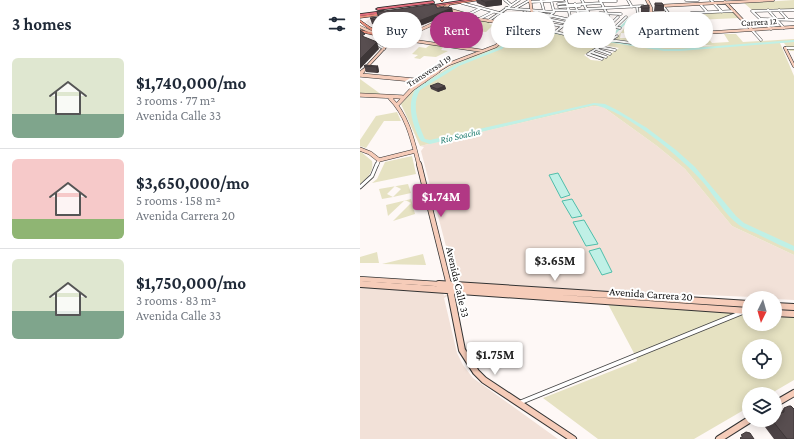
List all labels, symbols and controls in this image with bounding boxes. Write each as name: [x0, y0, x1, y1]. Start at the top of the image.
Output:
chip: Buy: [372, 12, 422, 48]
chip: Rent: [430, 12, 483, 48]
chip: Filters: [491, 12, 555, 48]
chip: New: [563, 12, 616, 48]
chip: Apartment: [624, 12, 713, 48]
icon: filters: [326, 13, 348, 35]
text: 3 homes: [12, 15, 71, 34]
street label: Carrera 12: [741, 16, 777, 28]
street label: Transversal 19: [405, 53, 453, 89]
icon: home: [44, 74, 92, 122]
text: $1,740,000/mo: [136, 74, 246, 93]
text: 3 rooms · 77 m²: [136, 93, 215, 108]
text: Avenida Calle 33: [136, 108, 221, 123]
water label: Río Soacha: [439, 125, 482, 145]
text: $3,650,000/mo: [136, 174, 249, 193]
icon: home: [44, 175, 92, 223]
pin: $1.74M: [408, 184, 474, 218]
text: $1.74M: [422, 189, 460, 204]
text: 5 rooms · 158 m²: [136, 193, 221, 208]
text: Avenida Carrera 20: [136, 208, 235, 223]
street label: Avenida Calle 33: [444, 245, 472, 319]
pin: $3.65M: [522, 248, 588, 282]
text: $3.65M: [535, 253, 575, 268]
text: $1,750,000/mo: [136, 274, 246, 293]
icon: home: [44, 275, 92, 323]
street label: Avenida Carrera 20: [609, 285, 693, 303]
north arrow: [742, 291, 782, 331]
map controls: [742, 291, 782, 427]
text: 3 rooms · 83 m²: [136, 293, 216, 308]
text: Avenida Calle 33: [136, 308, 221, 323]
button: locate: [742, 339, 782, 379]
pin: $1.75M: [462, 342, 528, 376]
text: $1.75M: [476, 347, 514, 362]
button: layers: [742, 387, 782, 427]

